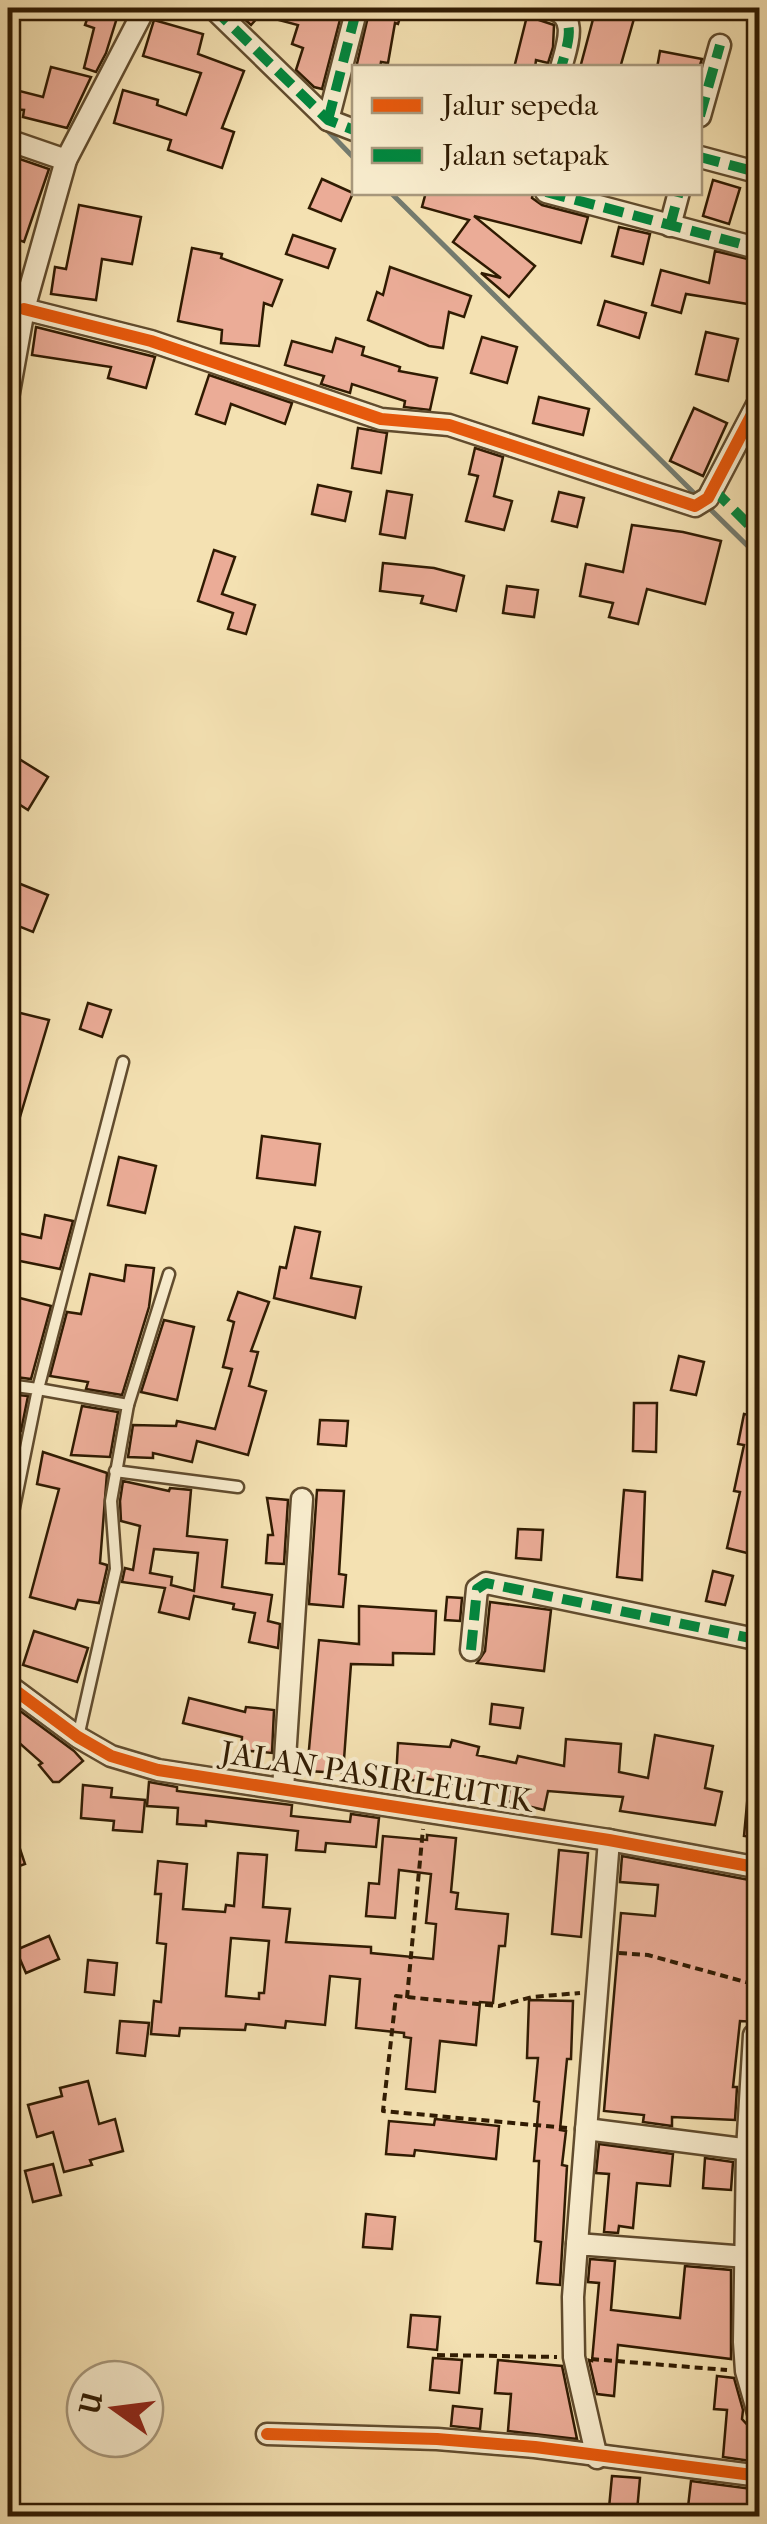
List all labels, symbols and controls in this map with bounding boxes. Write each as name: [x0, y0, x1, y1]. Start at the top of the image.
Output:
legend: [352, 65, 702, 195]
text: Jalur sepeda: [440, 88, 599, 123]
text: Jalan setapak: [440, 138, 609, 173]
street label: JALAN PASIRLEUTIK: [215, 1733, 538, 1820]
north arrow: [65, 2359, 165, 2459]
text: U: [73, 2388, 110, 2418]

